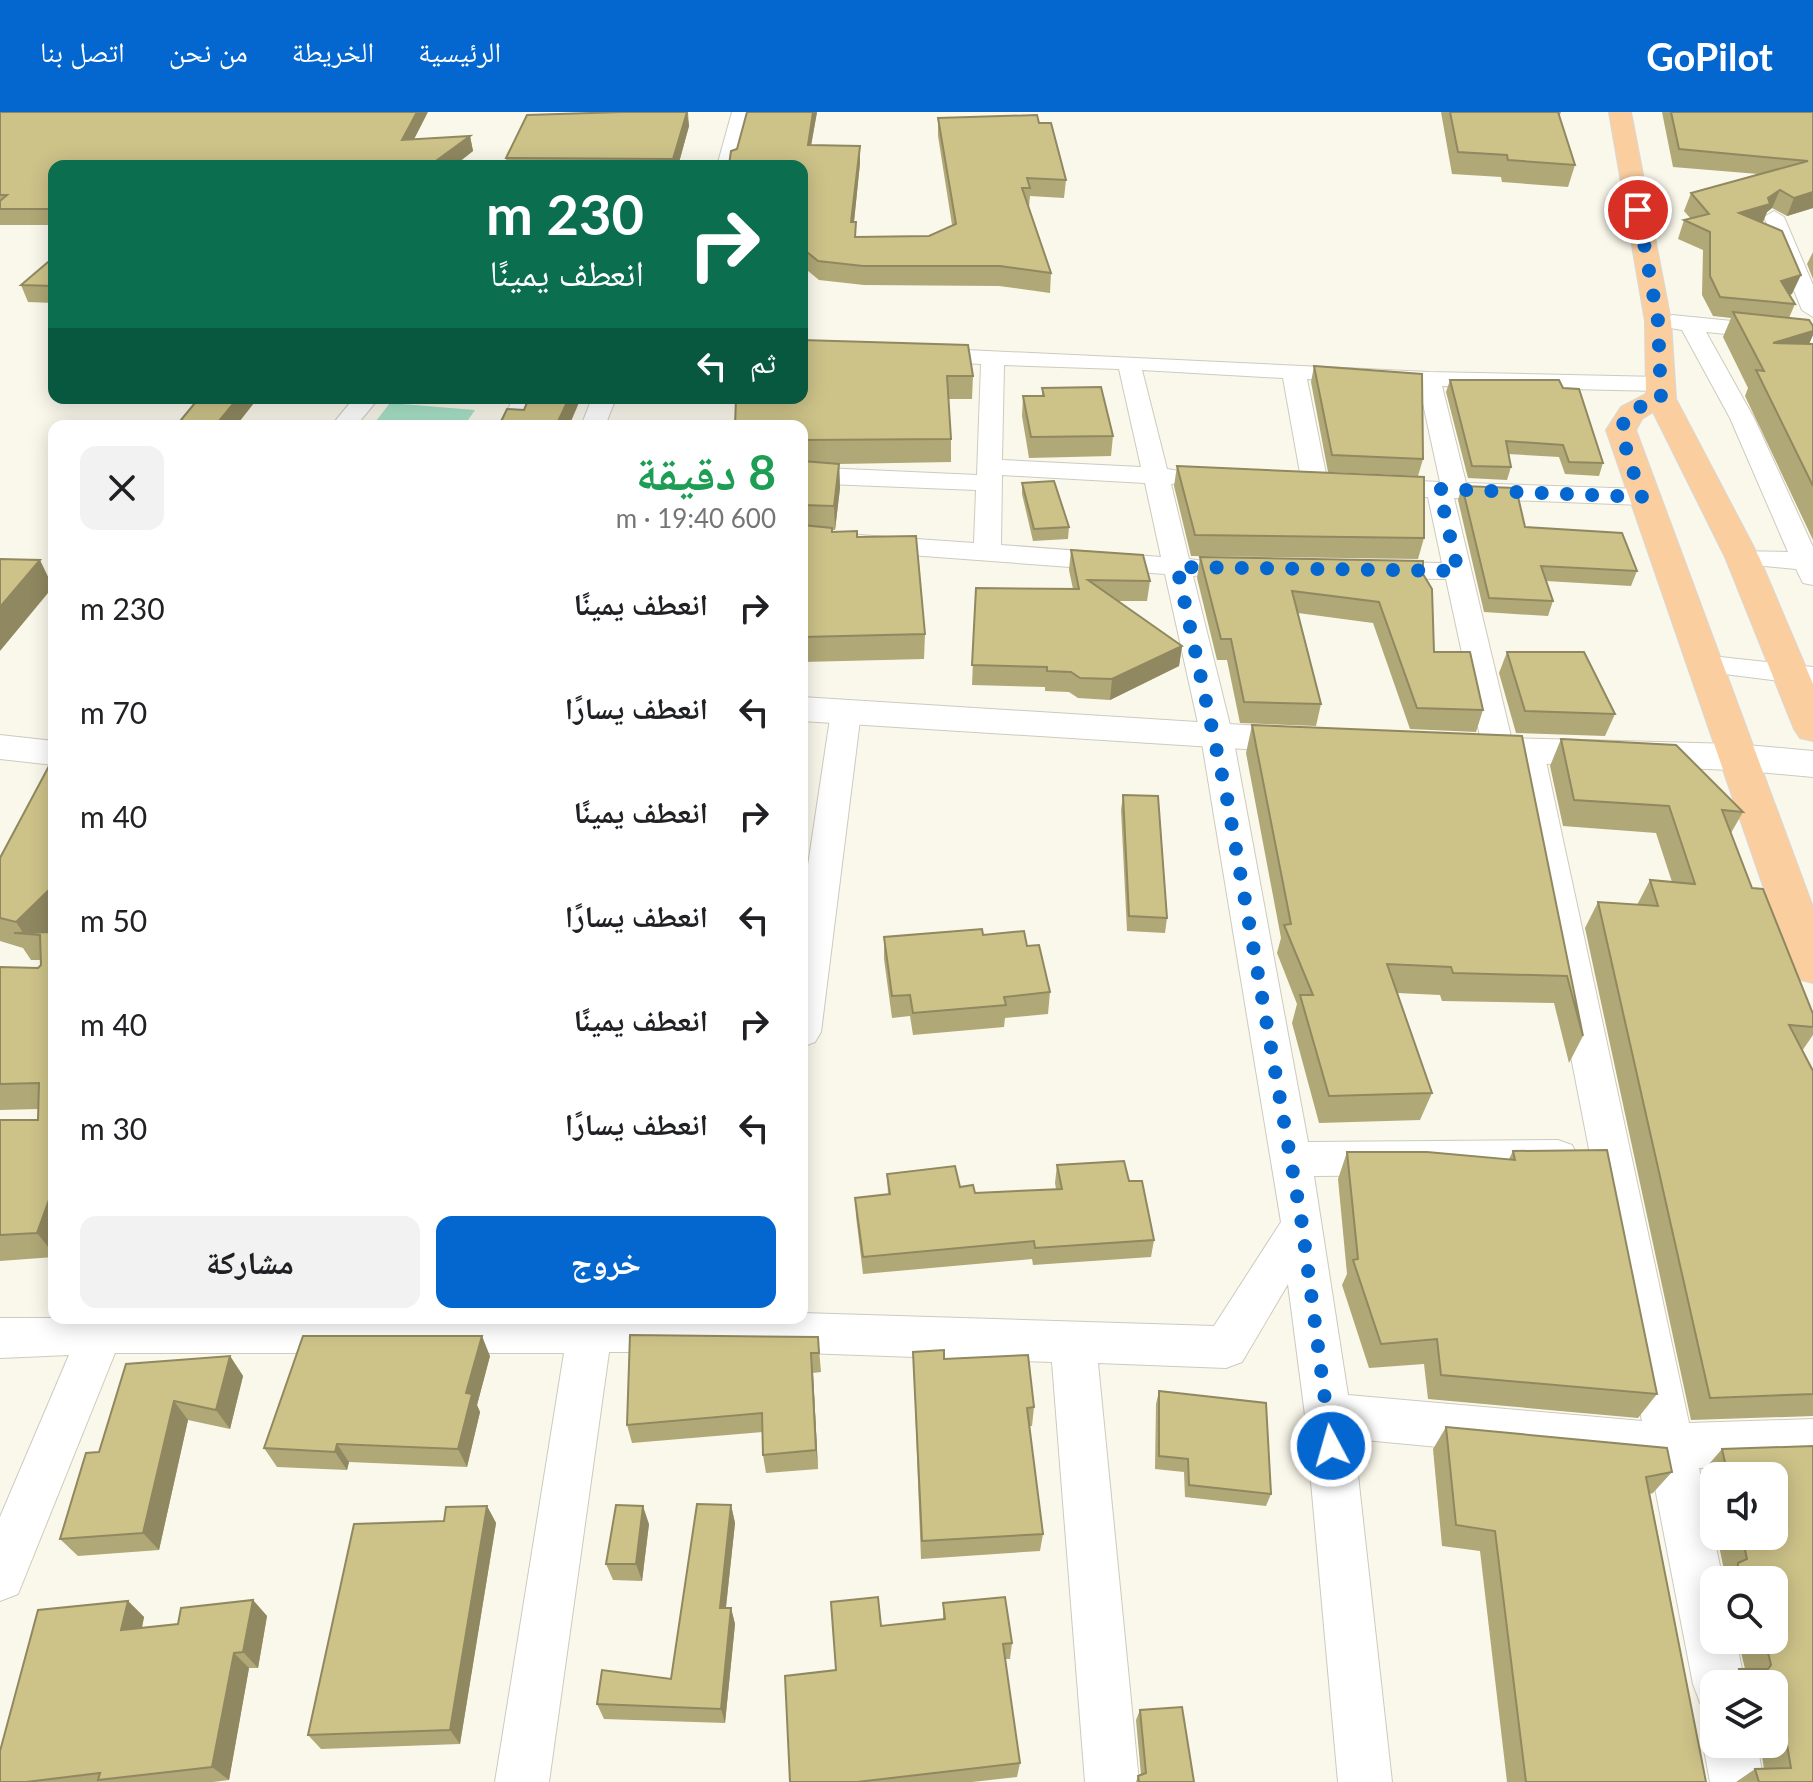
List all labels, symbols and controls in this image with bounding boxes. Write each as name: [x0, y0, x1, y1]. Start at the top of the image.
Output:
text: GoPilot: [1646, 33, 1773, 79]
text: اتصل بنا: [40, 34, 125, 68]
text: من نحن: [169, 34, 248, 68]
text: الخريطة: [292, 34, 374, 68]
text: الرئيسية: [418, 34, 501, 68]
pin: [1604, 176, 1672, 244]
text: 230 m: [486, 180, 644, 247]
icon: arrive: [1616, 188, 1660, 232]
icon: right: [672, 192, 776, 296]
text: انعطف يمينًا: [490, 250, 644, 294]
text: ثم: [750, 343, 776, 379]
icon: left: [690, 344, 734, 388]
text: 8 دقيقة: [636, 443, 776, 500]
button: close: [80, 446, 164, 530]
text: 600 m · 19:40: [616, 502, 776, 534]
text: انعطف يمينًا: [573, 585, 708, 621]
icon: right: [732, 586, 776, 630]
text: 230 m: [80, 590, 165, 626]
text: انعطف يسارًا: [565, 689, 708, 725]
icon: left: [732, 690, 776, 734]
text: 70 m: [80, 694, 147, 730]
text: انعطف يمينًا: [573, 793, 708, 829]
icon: right: [732, 794, 776, 838]
text: 40 m: [80, 798, 147, 834]
text: انعطف يسارًا: [565, 897, 708, 933]
icon: left: [732, 898, 776, 942]
text: 50 m: [80, 902, 147, 938]
text: انعطف يمينًا: [573, 1001, 708, 1037]
icon: right: [732, 1002, 776, 1046]
text: 40 m: [80, 1006, 147, 1042]
text: انعطف يسارًا: [565, 1105, 708, 1141]
icon: left: [732, 1106, 776, 1150]
text: 30 m: [80, 1110, 147, 1146]
button: مشاركة: [80, 1216, 420, 1308]
button: خروج: [436, 1216, 776, 1308]
position arrow: [1289, 1404, 1373, 1488]
map controls: [1700, 1462, 1788, 1758]
button: sound: [1700, 1462, 1788, 1550]
button: search: [1700, 1566, 1788, 1654]
button: layers: [1700, 1670, 1788, 1758]

